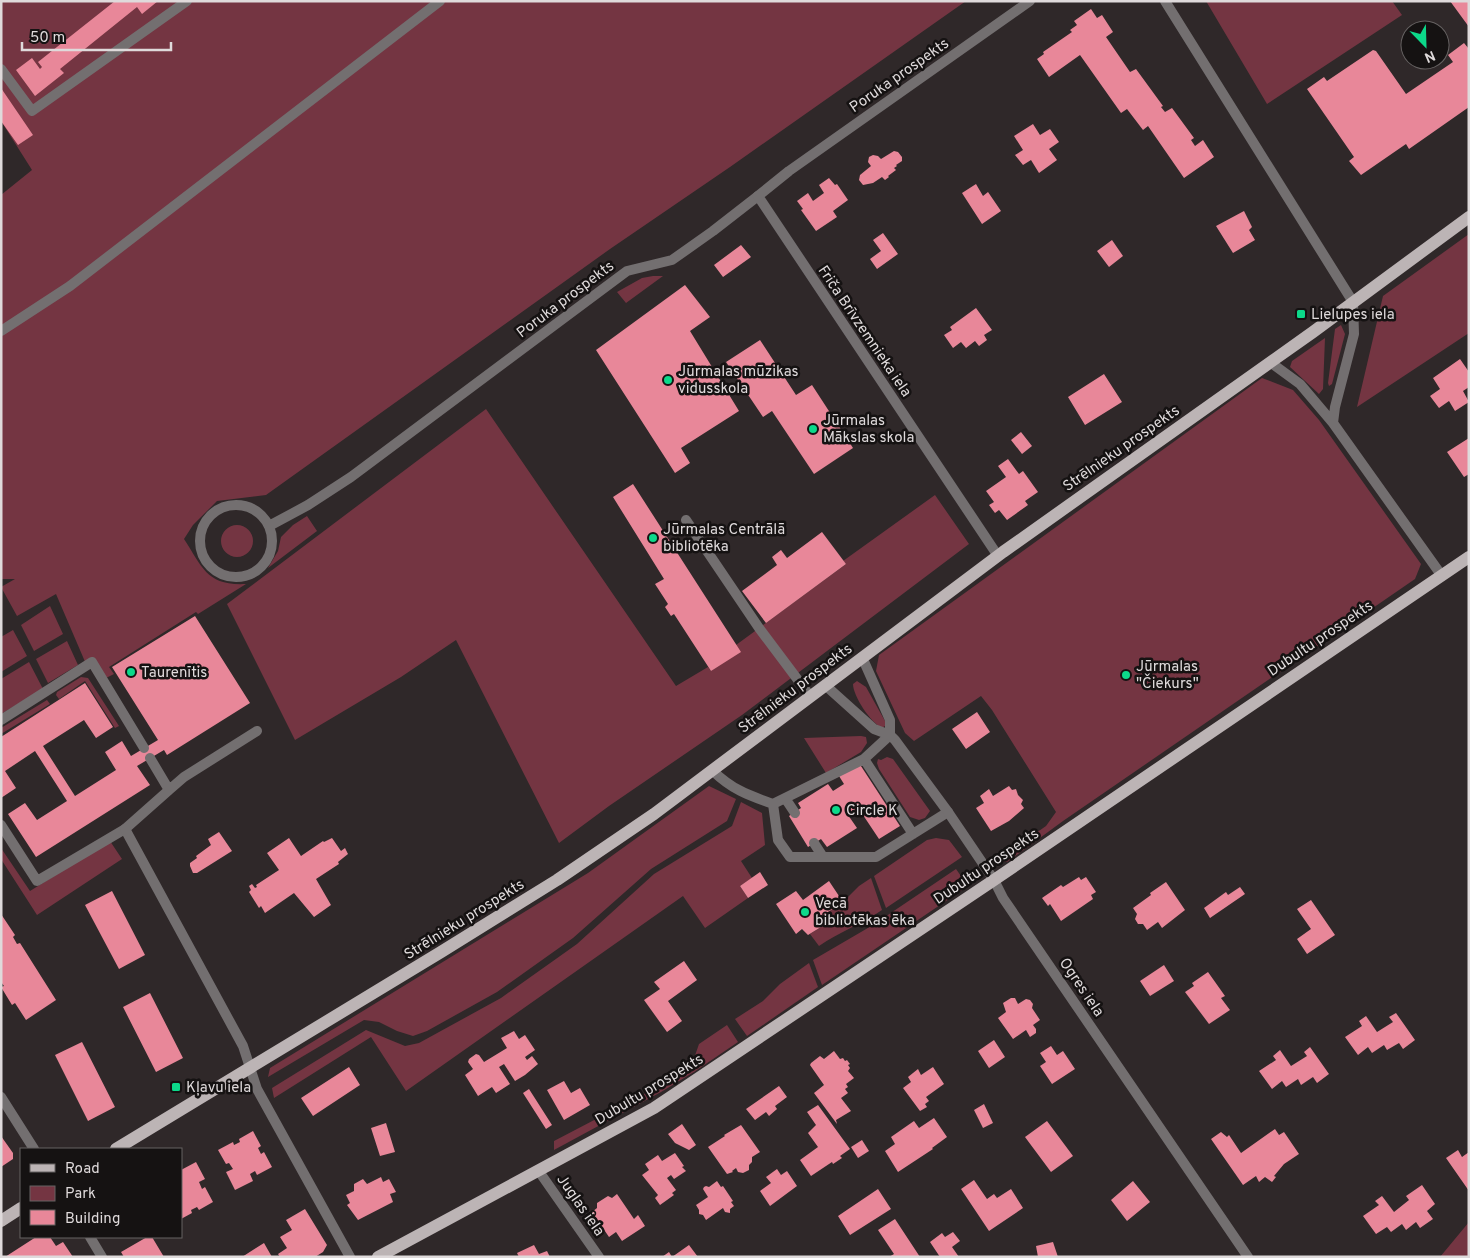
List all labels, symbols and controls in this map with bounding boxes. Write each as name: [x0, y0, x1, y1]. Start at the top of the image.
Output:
scale bar: [22, 20, 171, 52]
north arrow: [1400, 20, 1450, 70]
text: 50 m: [30, 29, 65, 48]
street label: Poruka prospekts: [846, 35, 953, 118]
text: N: [1422, 46, 1437, 65]
street label: Poruka prospekts: [513, 257, 618, 343]
street label: Friča Brīvzemnieka iela: [813, 262, 915, 401]
place label: Lielupes iela: [1311, 306, 1395, 325]
marker: Lielupes iela: [1295, 308, 1307, 320]
place label: Jūrmalas mūzikas vidusskola: [678, 363, 799, 399]
marker: Jūrmalas mūzikas vidusskola: [662, 374, 674, 386]
street label: Strēlnieku prospekts: [1060, 402, 1184, 497]
place label: Jūrmalas Mākslas skola: [823, 412, 914, 448]
marker: Jūrmalas Mākslas skola: [807, 423, 819, 435]
place label: Jūrmalas Centrālā bibliotēka: [663, 521, 785, 557]
marker: Jūrmalas Centrālā bibliotēka: [647, 532, 659, 544]
street label: Dubultu prospekts: [1265, 597, 1377, 682]
street label: Strēlnieku prospekts: [735, 640, 857, 738]
place label: Jūrmalas "Čiekurs": [1136, 658, 1199, 694]
place label: Taurenītis: [141, 664, 207, 683]
marker: Taurenītis: [125, 666, 137, 678]
marker: Jūrmalas "Čiekurs": [1120, 669, 1132, 681]
place label: Circle K: [846, 802, 898, 821]
marker: Circle K: [830, 804, 842, 816]
street label: Dubultu prospekts: [931, 825, 1043, 910]
street label: Strēlnieku prospekts: [401, 876, 528, 965]
place label: Vecā bibliotēkas ēka: [815, 895, 915, 931]
marker: Vecā bibliotēkas ēka: [799, 906, 811, 918]
street label: Ogres iela: [1054, 955, 1107, 1021]
street label: Dubultu prospekts: [592, 1050, 707, 1130]
place label: Kļavu iela: [186, 1079, 251, 1098]
marker: Kļavu iela: [170, 1081, 182, 1093]
legend: [20, 1148, 182, 1238]
text: Road: [65, 1160, 100, 1179]
street label: Juglas iela: [552, 1171, 608, 1240]
text: Park: [65, 1185, 96, 1204]
text: Building: [65, 1210, 120, 1229]

